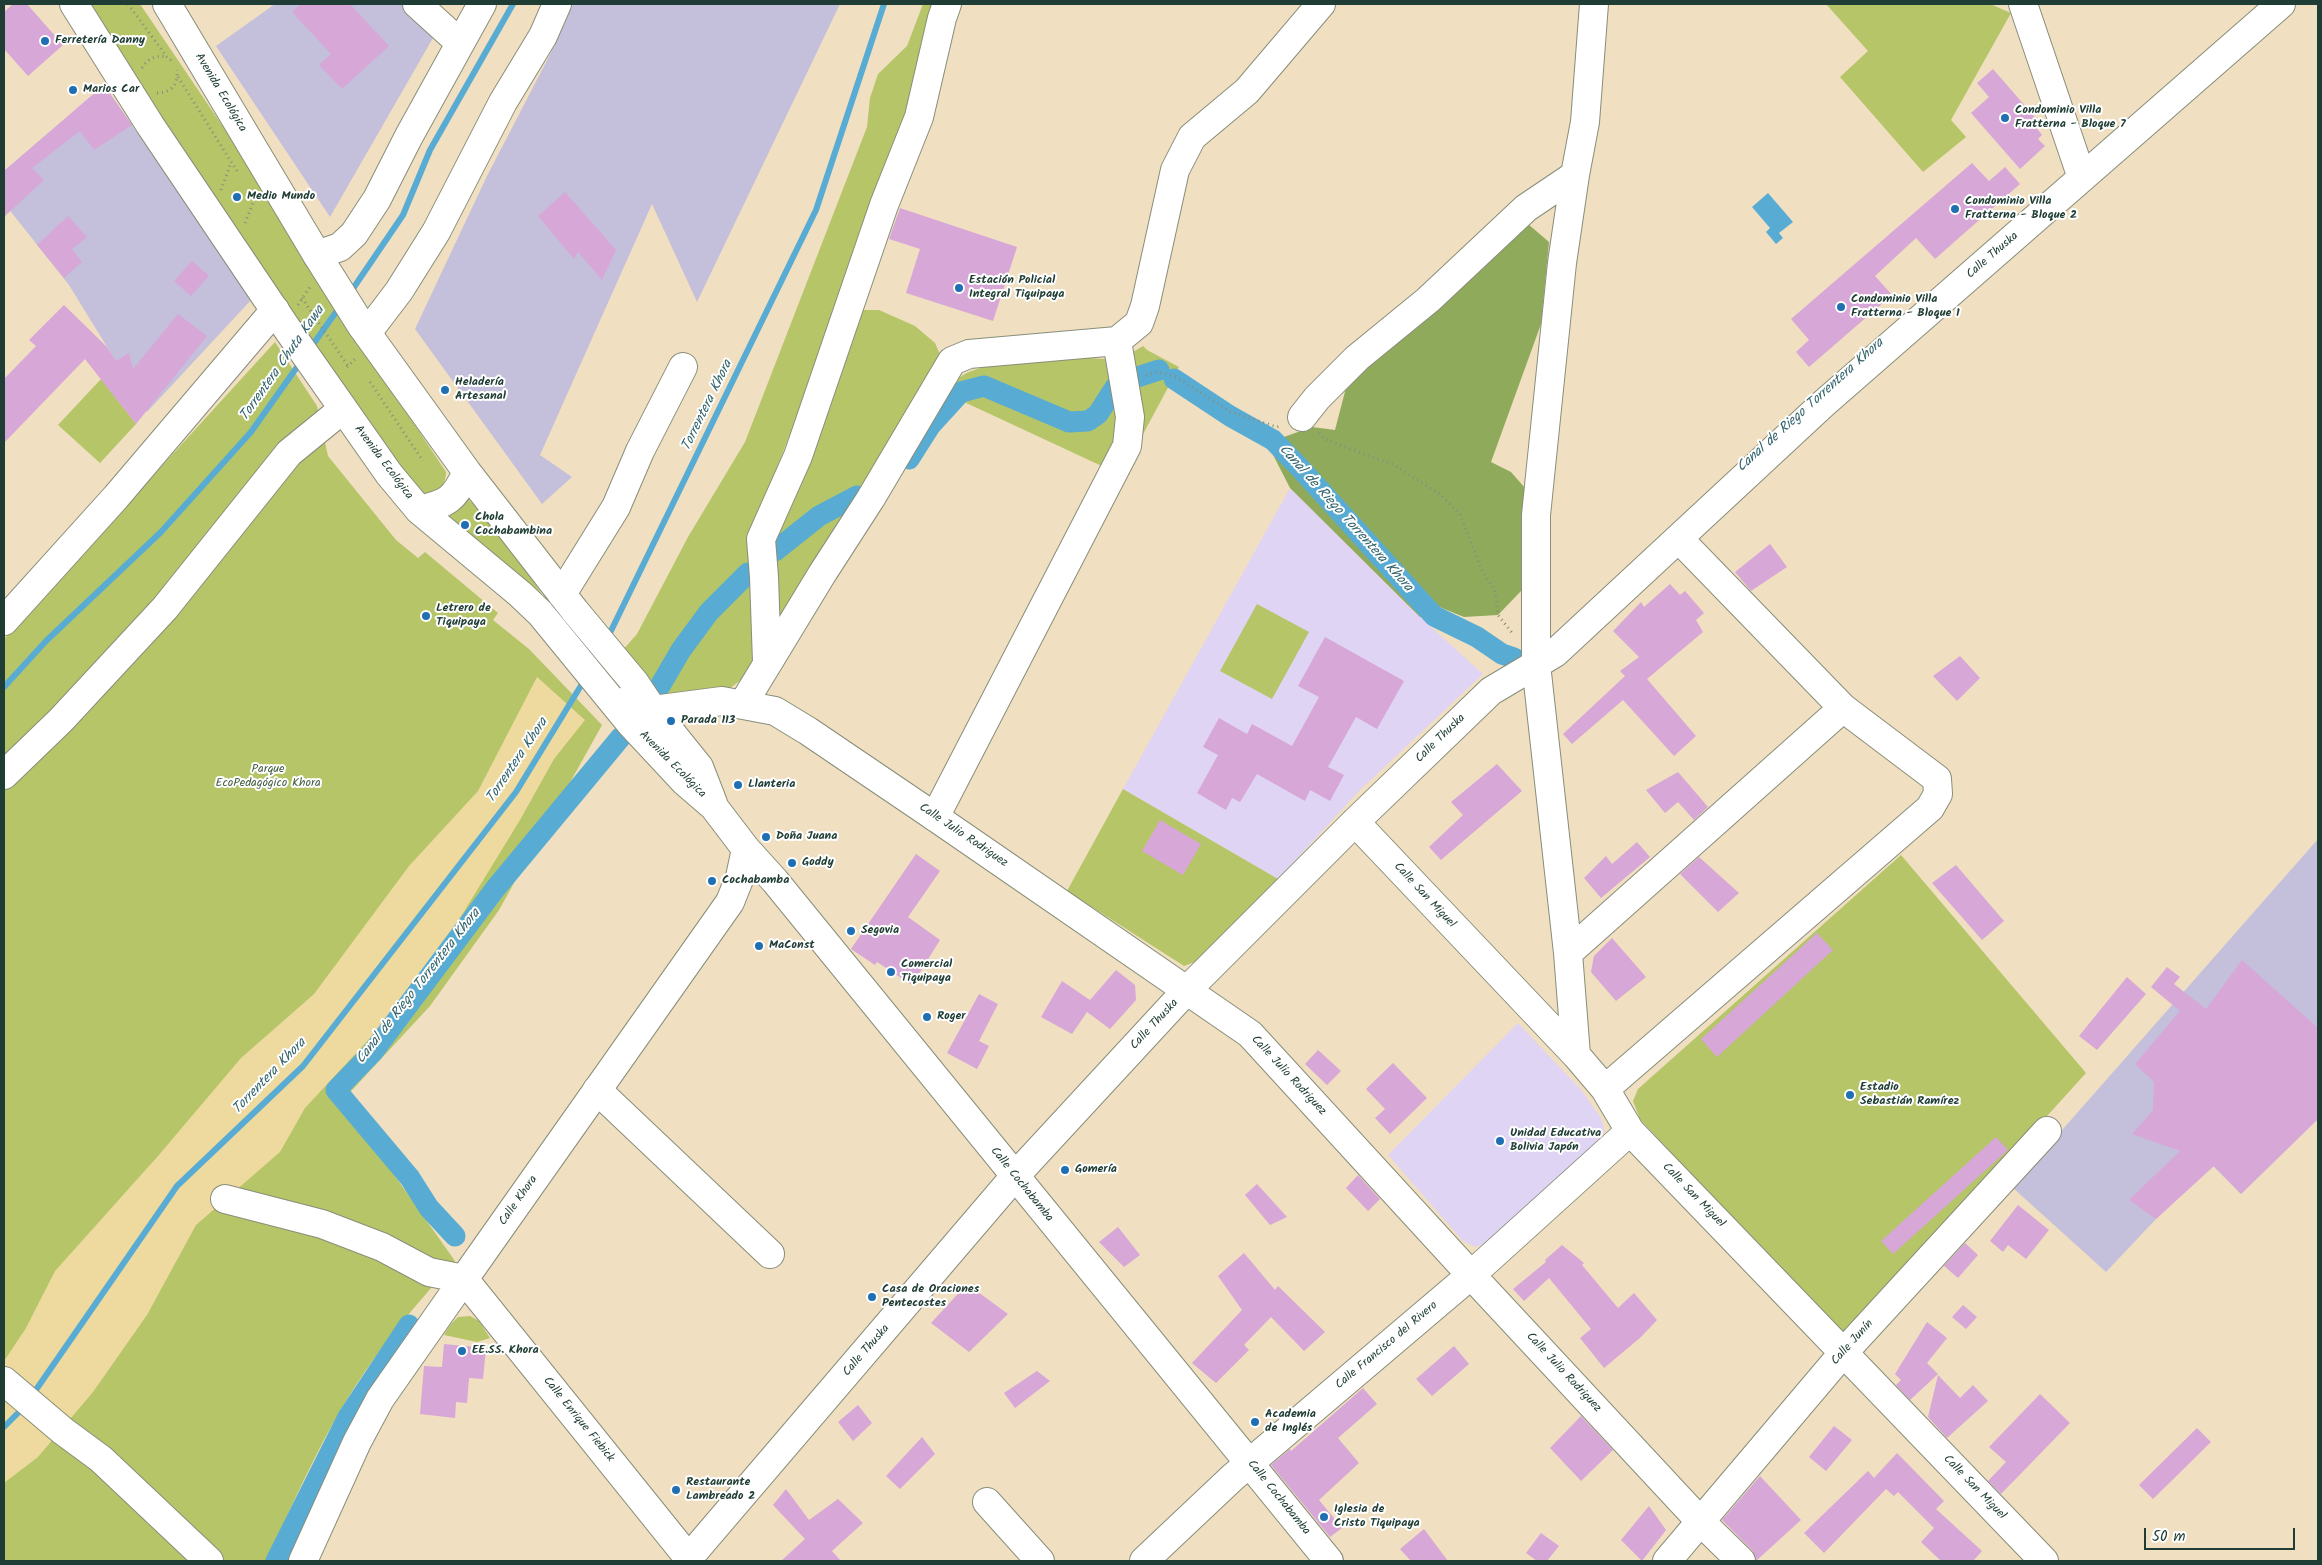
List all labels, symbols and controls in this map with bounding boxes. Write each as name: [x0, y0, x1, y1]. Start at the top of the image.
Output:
place label: Ferretería Danny: [55, 34, 145, 48]
marker: Ferretería Danny: [39, 35, 51, 47]
street label: Avenida Ecológica: [191, 51, 249, 135]
place label: Marios Car: [83, 83, 139, 97]
marker: Marios Car: [67, 84, 79, 96]
place label: Condominio Villa Fratterna - Bloque 7: [2015, 104, 2126, 132]
marker: Condominio Villa Fratterna - Bloque 7: [1999, 112, 2011, 124]
place label: Medio Mundo: [247, 190, 315, 204]
marker: Medio Mundo: [231, 191, 243, 203]
place label: Condominio Villa Fratterna - Bloque 2: [1965, 195, 2077, 223]
marker: Condominio Villa Fratterna - Bloque 2: [1949, 203, 1961, 215]
street label: Calle Thuska: [1964, 230, 2022, 282]
place label: Estación Policial Integral Tiquipaya: [969, 274, 1064, 302]
marker: Estación Policial Integral Tiquipaya: [953, 282, 965, 294]
place label: Condominio Villa Fratterna - Bloque 1: [1851, 293, 1960, 321]
marker: Condominio Villa Fratterna - Bloque 1: [1835, 301, 1847, 313]
water label: Torrentera Chuta Kawa: [237, 303, 329, 425]
water label: Canal de Riego Torrentera Khora: [1734, 336, 1888, 476]
water label: Torrentera Khora: [679, 358, 737, 454]
place label: Heladería Artesanal: [455, 376, 506, 404]
marker: Heladería Artesanal: [439, 384, 451, 396]
street label: Avenida Ecológica: [350, 423, 416, 503]
water label: Canal de Riego Torrentera Khora: [1275, 442, 1415, 596]
place label: Chola Cochabambina: [475, 511, 552, 539]
marker: Chola Cochabambina: [459, 519, 471, 531]
place label: Letrero de Tiquipaya: [436, 602, 491, 630]
marker: Letrero de Tiquipaya: [420, 610, 432, 622]
street label: Calle Thuska: [1413, 712, 1469, 766]
place label: Parada 113: [681, 714, 735, 728]
water label: Torrentera Khora: [483, 715, 553, 807]
marker: Parada 113: [665, 715, 677, 727]
street label: Avenida Ecológica: [635, 728, 709, 802]
park label: Parque EcoPedagógico Khora: [215, 763, 321, 791]
place label: Llanteria: [748, 778, 795, 792]
marker: Llanteria: [732, 779, 744, 791]
street label: Calle Julio Rodriguez: [916, 801, 1010, 871]
place label: Doña Juana: [776, 830, 837, 844]
marker: Doña Juana: [760, 831, 772, 843]
place label: Goddy: [802, 856, 834, 870]
marker: Goddy: [786, 857, 798, 869]
street label: Calle San Miguel: [1390, 860, 1458, 932]
place label: Cochabamba: [722, 874, 789, 888]
marker: Cochabamba: [706, 875, 718, 887]
water label: Canal de Riego Torrentera Khora: [353, 906, 485, 1068]
place label: Segovia: [861, 924, 899, 938]
marker: Segovia: [845, 925, 857, 937]
place label: MaConst: [769, 939, 815, 953]
marker: MaConst: [753, 940, 765, 952]
place label: Comercial Tiquipaya: [901, 958, 952, 986]
marker: Comercial Tiquipaya: [885, 966, 897, 978]
street label: Calle Thuska: [1128, 997, 1182, 1053]
place label: Roger: [937, 1010, 966, 1024]
marker: Roger: [921, 1011, 933, 1023]
street label: Calle Julio Rodriguez: [1247, 1033, 1329, 1119]
water label: Torrentera Khora: [230, 1036, 310, 1118]
place label: Estadio Sebastián Ramírez: [1860, 1081, 1959, 1109]
marker: Estadio Sebastián Ramírez: [1844, 1089, 1856, 1101]
place label: Unidad Educativa Bolivia Japón: [1510, 1127, 1601, 1155]
marker: Unidad Educativa Bolivia Japón: [1494, 1135, 1506, 1147]
street label: Calle Cochabamba: [986, 1145, 1056, 1225]
street label: Calle San Miguel: [1659, 1161, 1727, 1231]
place label: Gomería: [1075, 1163, 1117, 1177]
marker: Gomería: [1059, 1164, 1071, 1176]
street label: Calle Khora: [497, 1173, 541, 1229]
place label: Casa de Oraciones Pentecostes: [882, 1283, 979, 1311]
marker: Casa de Oraciones Pentecostes: [866, 1291, 878, 1303]
street label: Calle Francisco del Rivero: [1333, 1299, 1441, 1393]
street label: Calle Junín: [1829, 1317, 1877, 1369]
street label: Calle Thuska: [841, 1322, 893, 1380]
street label: Calle Julio Rodriguez: [1522, 1330, 1604, 1416]
place label: EE.SS. Khora: [472, 1344, 539, 1358]
marker: EE.SS. Khora: [456, 1345, 468, 1357]
street label: Calle Enrique Fiebick: [539, 1374, 617, 1466]
place label: Academia de Inglés: [1265, 1408, 1316, 1436]
marker: Academia de Inglés: [1249, 1416, 1261, 1428]
street label: Calle San Miguel: [1940, 1453, 2008, 1523]
street label: Calle Cochabamba: [1243, 1458, 1313, 1538]
place label: Restaurante Lambreado 2: [686, 1476, 755, 1504]
marker: Restaurante Lambreado 2: [670, 1484, 682, 1496]
place label: Iglesia de Cristo Tiquipaya: [1334, 1503, 1420, 1531]
marker: Iglesia de Cristo Tiquipaya: [1318, 1511, 1330, 1523]
scale bar: [2147, 1518, 2298, 1550]
text: 50 m: [2152, 1525, 2186, 1549]

